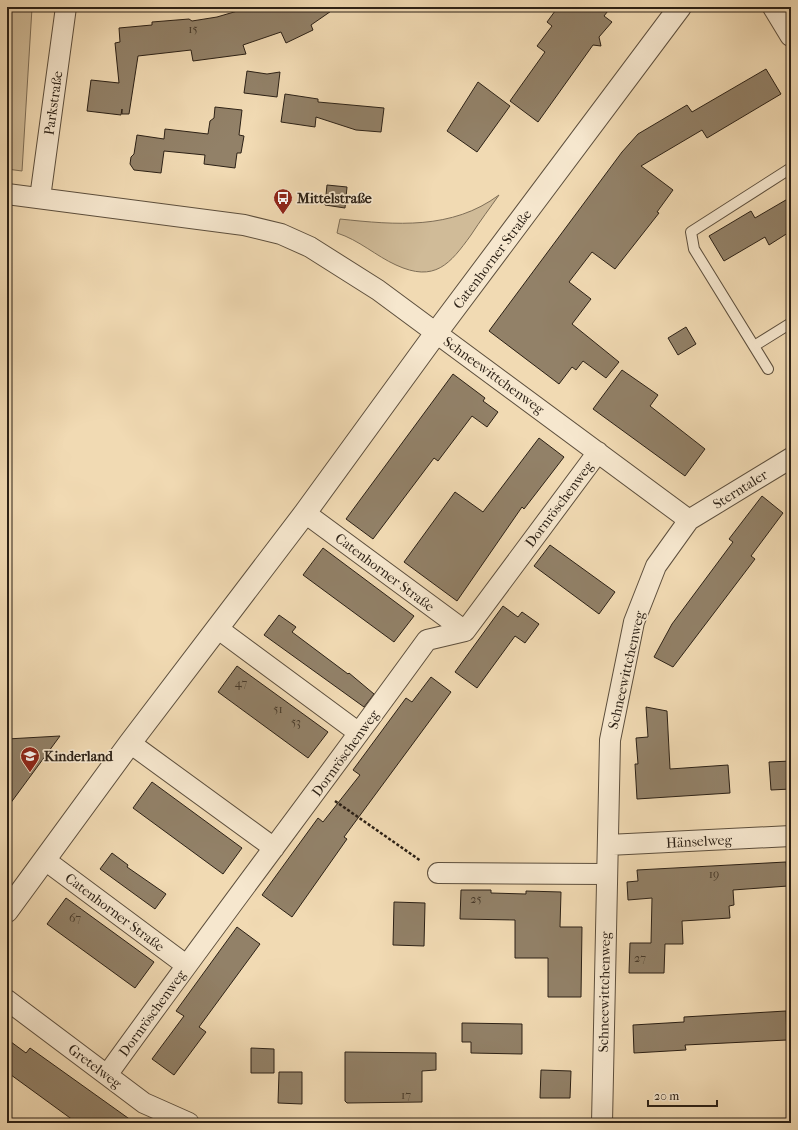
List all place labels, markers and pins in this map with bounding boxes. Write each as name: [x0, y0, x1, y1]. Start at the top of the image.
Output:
bus stop icon: Mittelstraße: [272, 187, 294, 215]
place label: Mittelstraße: [296, 190, 372, 207]
school or university icon: Kinderland: [19, 745, 41, 773]
place label: Kinderland: [44, 748, 114, 765]

